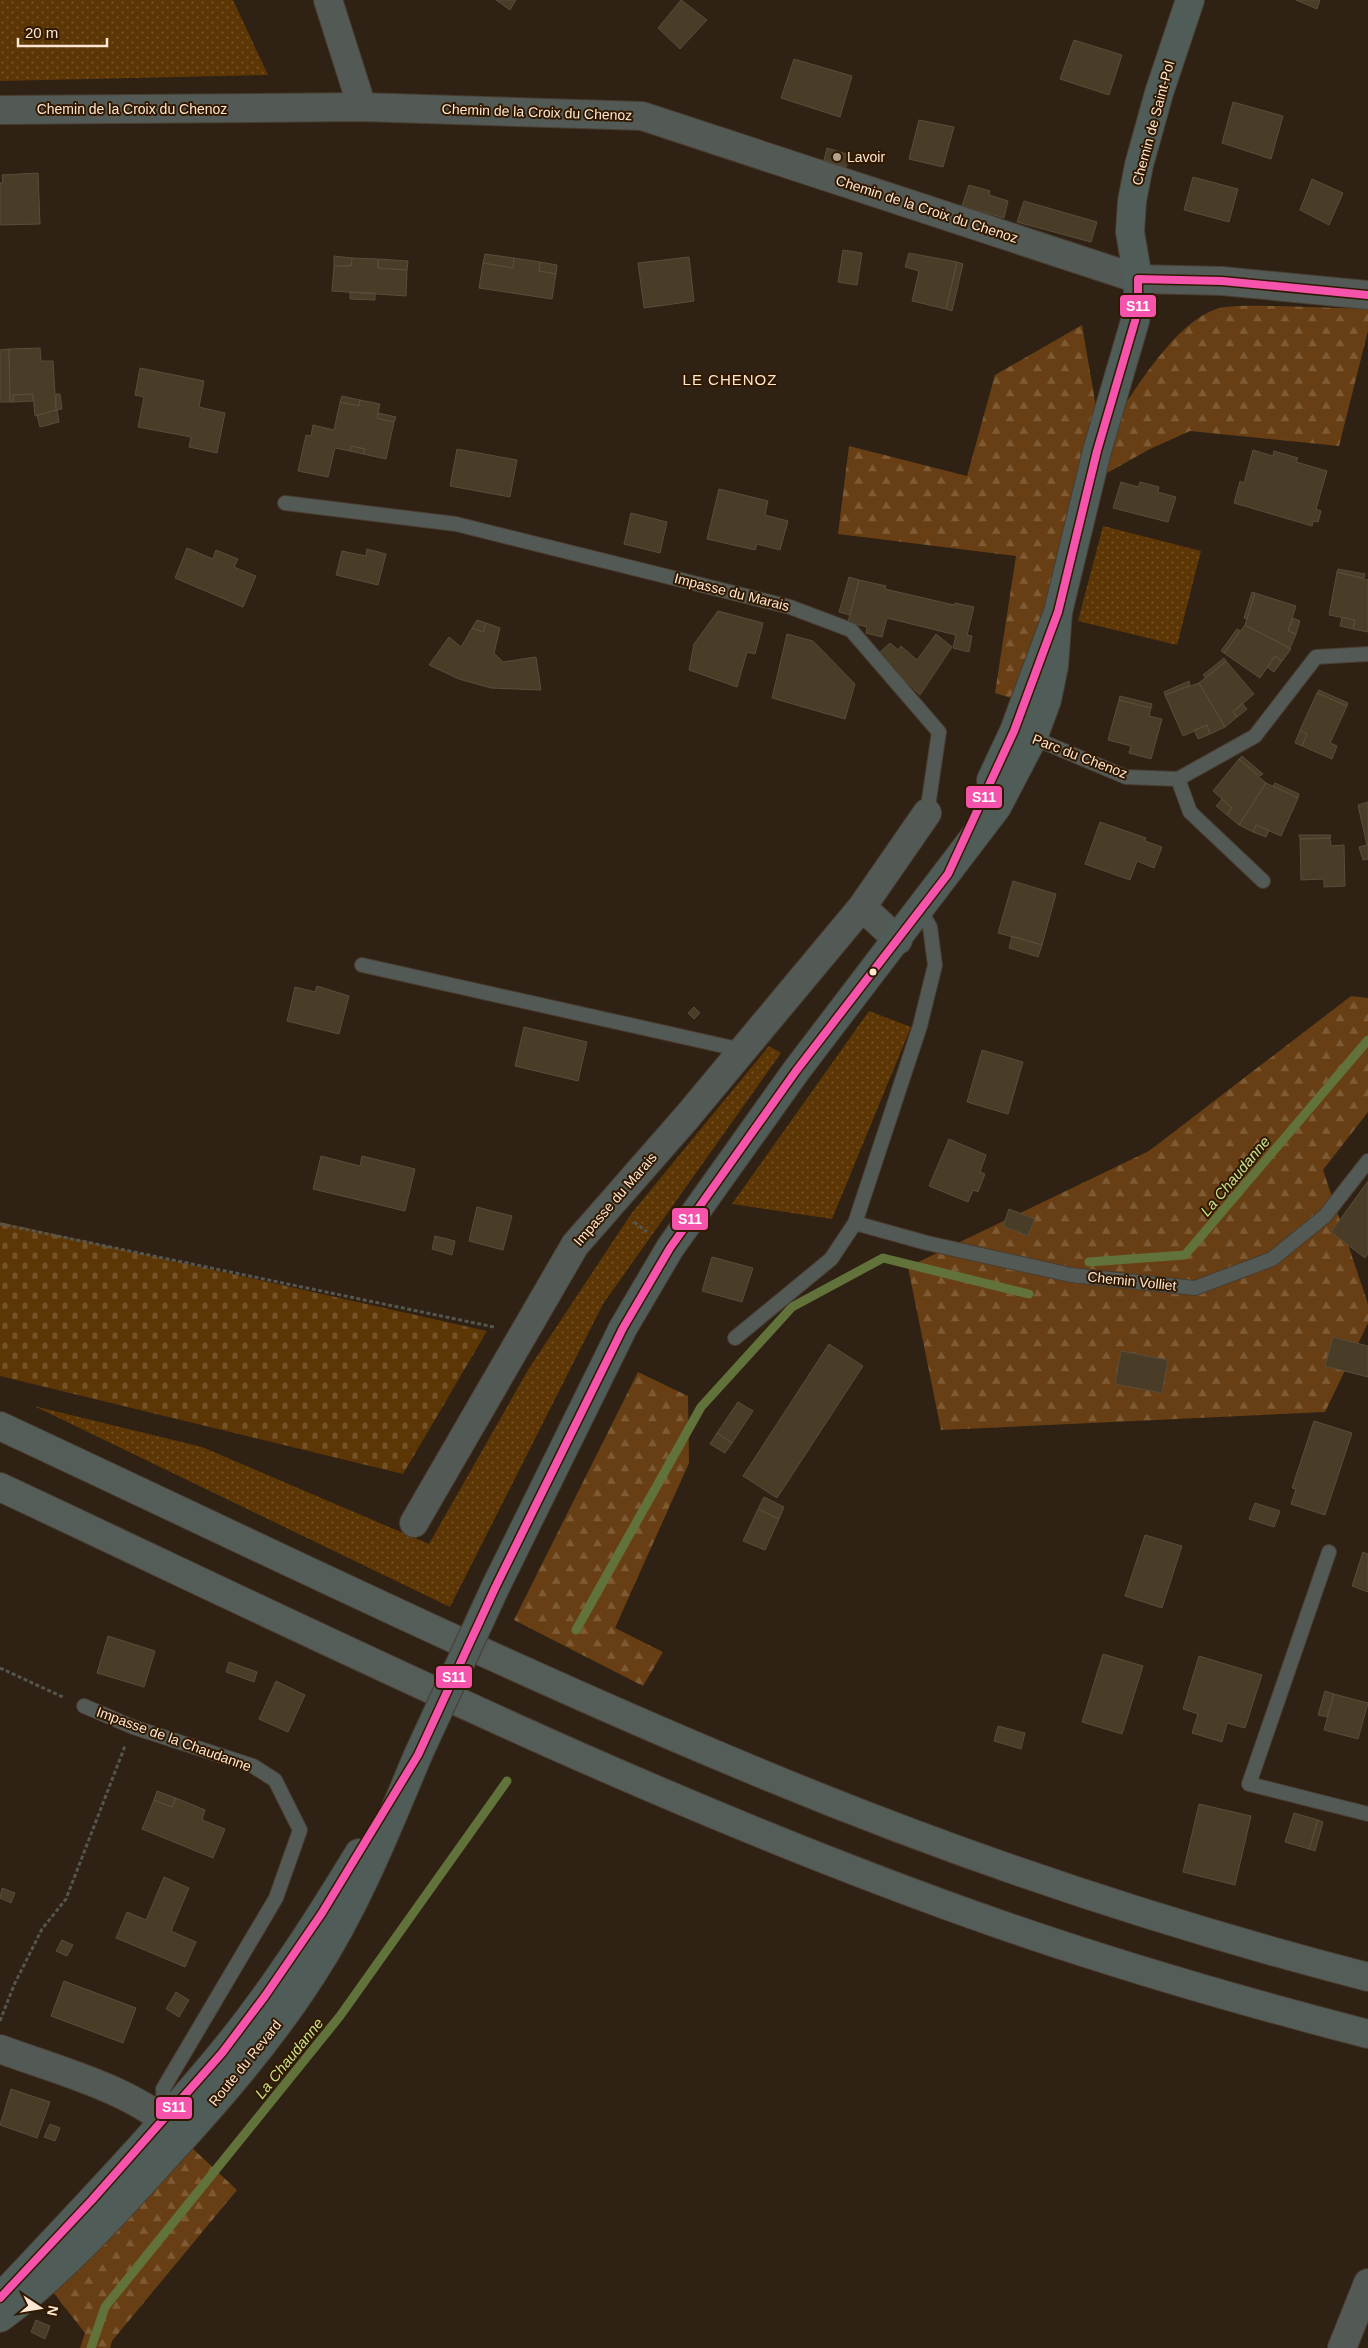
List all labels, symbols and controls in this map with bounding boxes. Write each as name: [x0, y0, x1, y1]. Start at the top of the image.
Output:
scale bar: [18, 15, 106, 47]
text: 20 m: [25, 24, 58, 41]
street label: Chemin de Saint-Pol: [1129, 59, 1177, 187]
street label: Chemin de la Croix du Chenoz: [37, 101, 227, 117]
street label: Chemin de la Croix du Chenoz: [441, 101, 633, 123]
place label: Lavoir: [847, 149, 885, 165]
marker: Lavoir: [831, 151, 843, 163]
street label: Chemin de la Croix du Chenoz: [834, 172, 1020, 246]
line badge: S11: [1119, 294, 1157, 318]
text: S11: [1126, 298, 1150, 314]
district label: LE CHENOZ: [683, 371, 777, 388]
street label: Impasse du Marais: [673, 570, 791, 614]
street label: Parc du Chenoz: [1030, 731, 1130, 781]
line badge: S11: [965, 785, 1003, 809]
text: S11: [972, 789, 996, 805]
unlabelled marker: [868, 967, 878, 977]
water label: La Chaudanne: [1197, 1133, 1273, 1219]
street label: Impasse du Marais: [570, 1149, 660, 1249]
line badge: S11: [671, 1207, 709, 1231]
text: S11: [678, 1211, 702, 1227]
street label: Chemin Volliet: [1087, 1268, 1177, 1294]
line badge: S11: [435, 1665, 473, 1689]
text: S11: [442, 1669, 466, 1685]
street label: Impasse de la Chaudanne: [94, 1704, 254, 1775]
water label: La Chaudanne: [251, 2014, 327, 2102]
street label: Route du Revard: [205, 2017, 285, 2109]
line badge: S11: [155, 2096, 193, 2120]
text: S11: [162, 2099, 186, 2115]
north arrow: [15, 2283, 65, 2333]
text: N: [44, 2304, 62, 2317]

